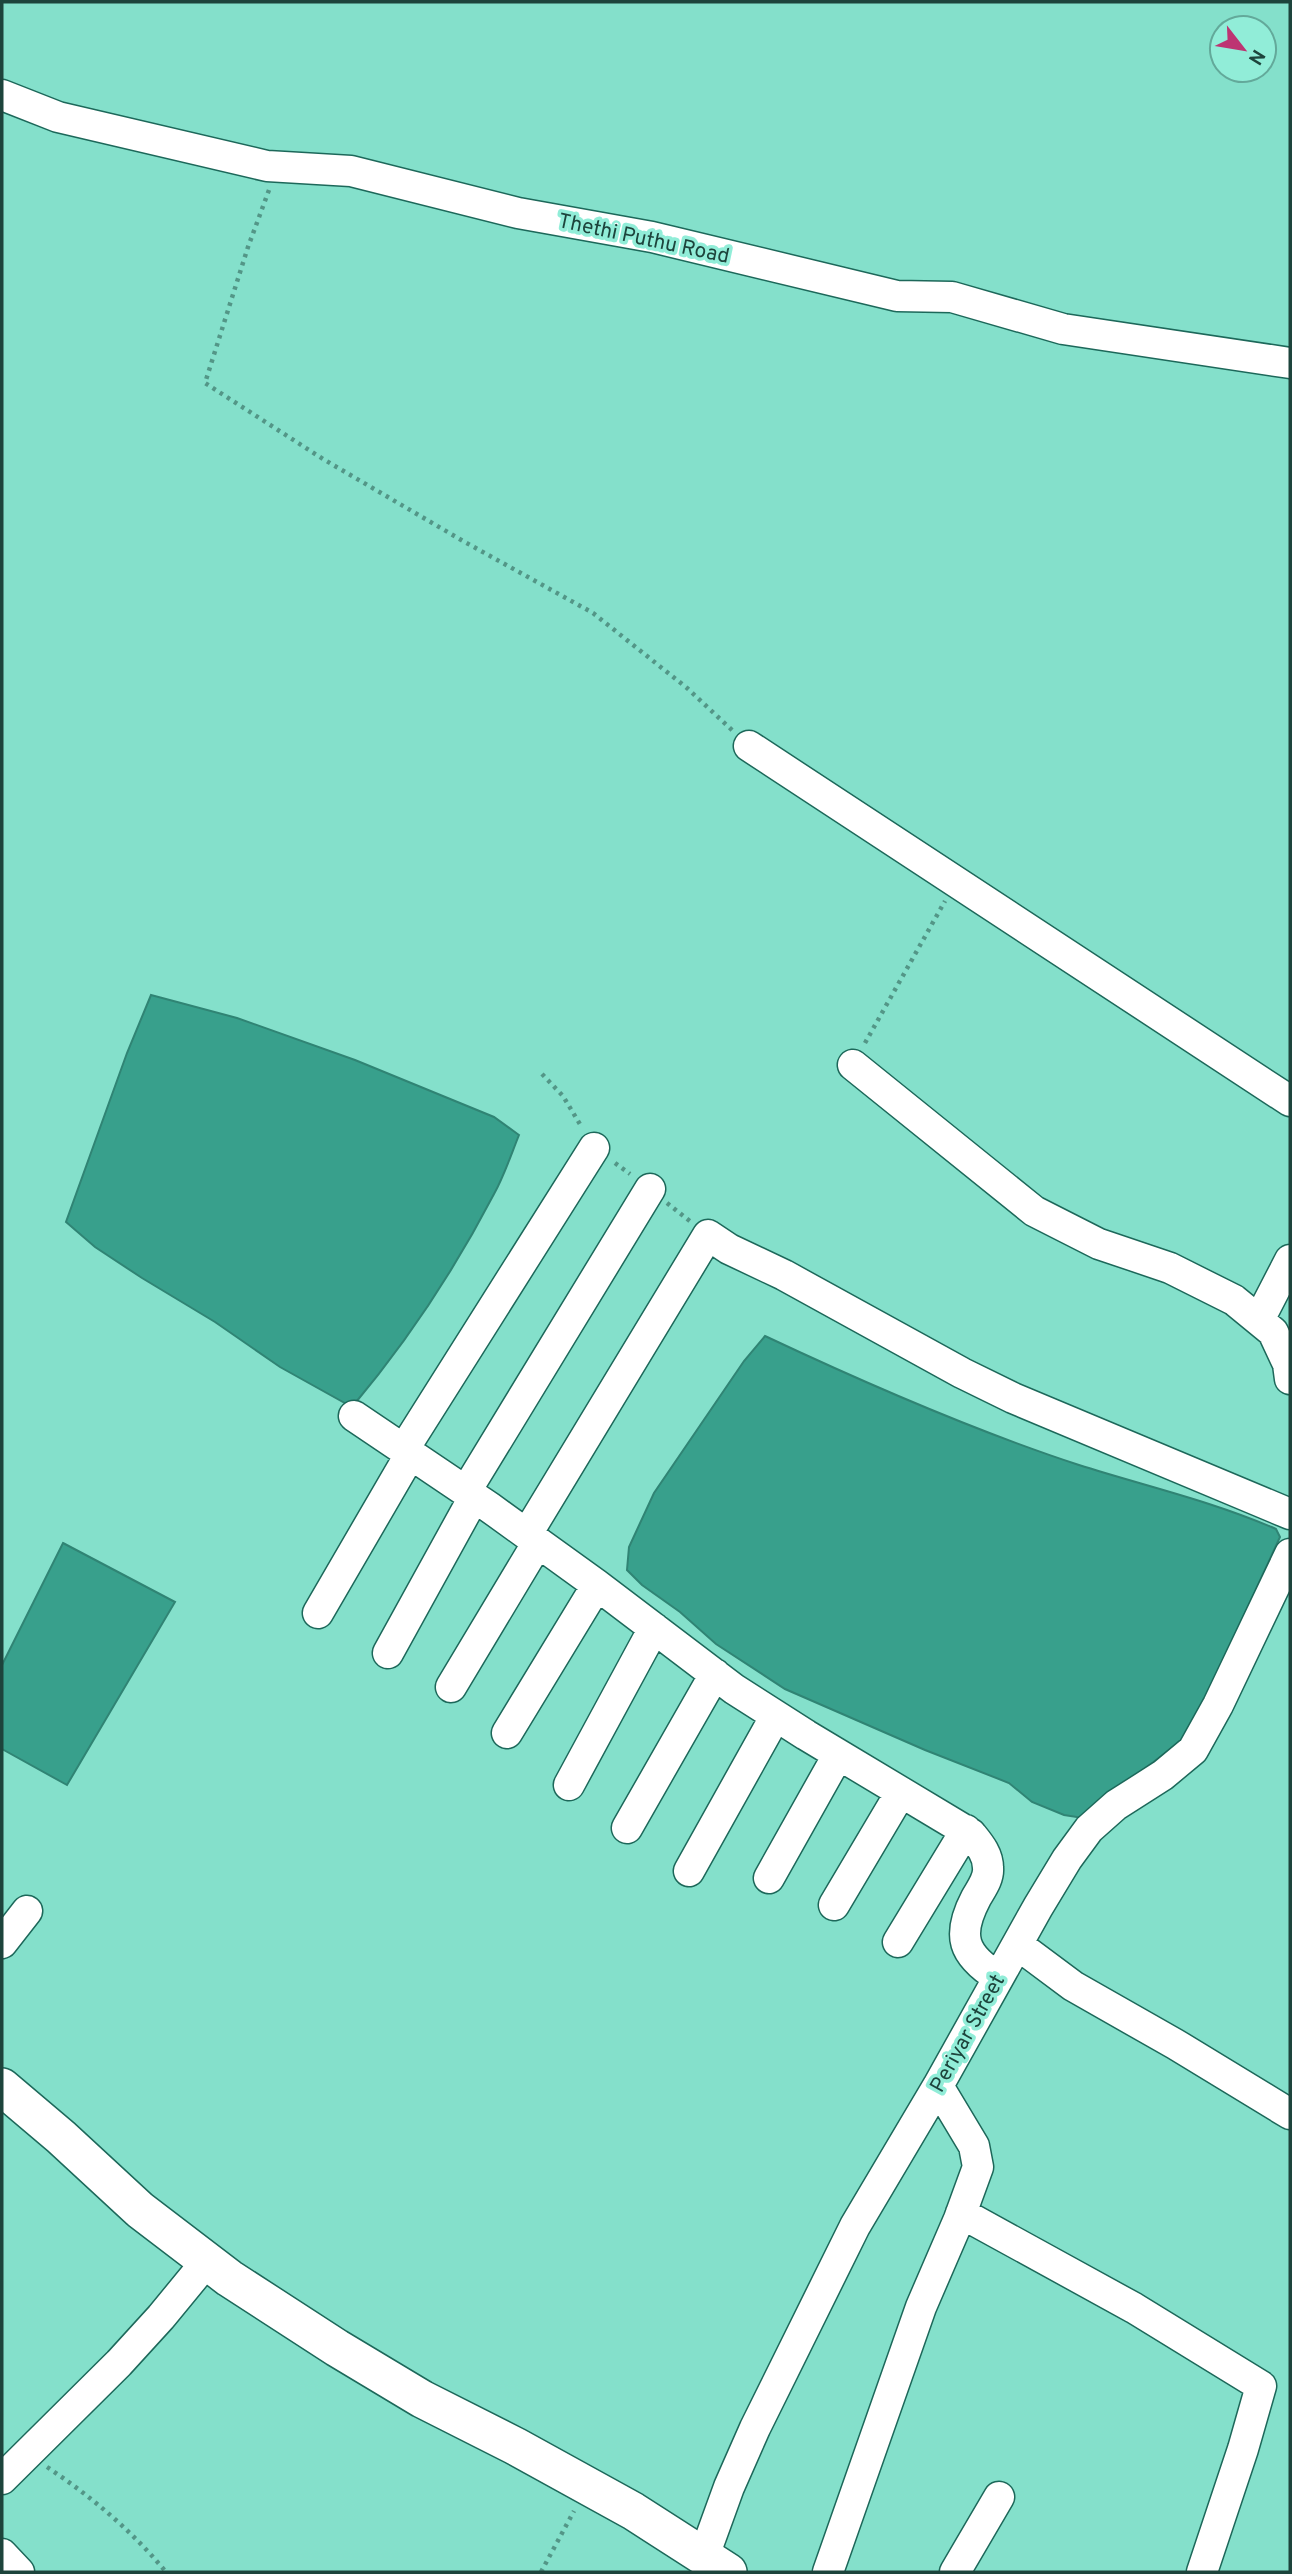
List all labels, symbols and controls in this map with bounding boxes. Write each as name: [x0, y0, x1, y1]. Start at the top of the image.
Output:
north arrow: [1208, 14, 1278, 84]
text: N: [1242, 45, 1270, 69]
street label: Thethi Puthu Road: [556, 208, 732, 271]
street label: Periyar Street: [925, 1970, 1012, 2098]

